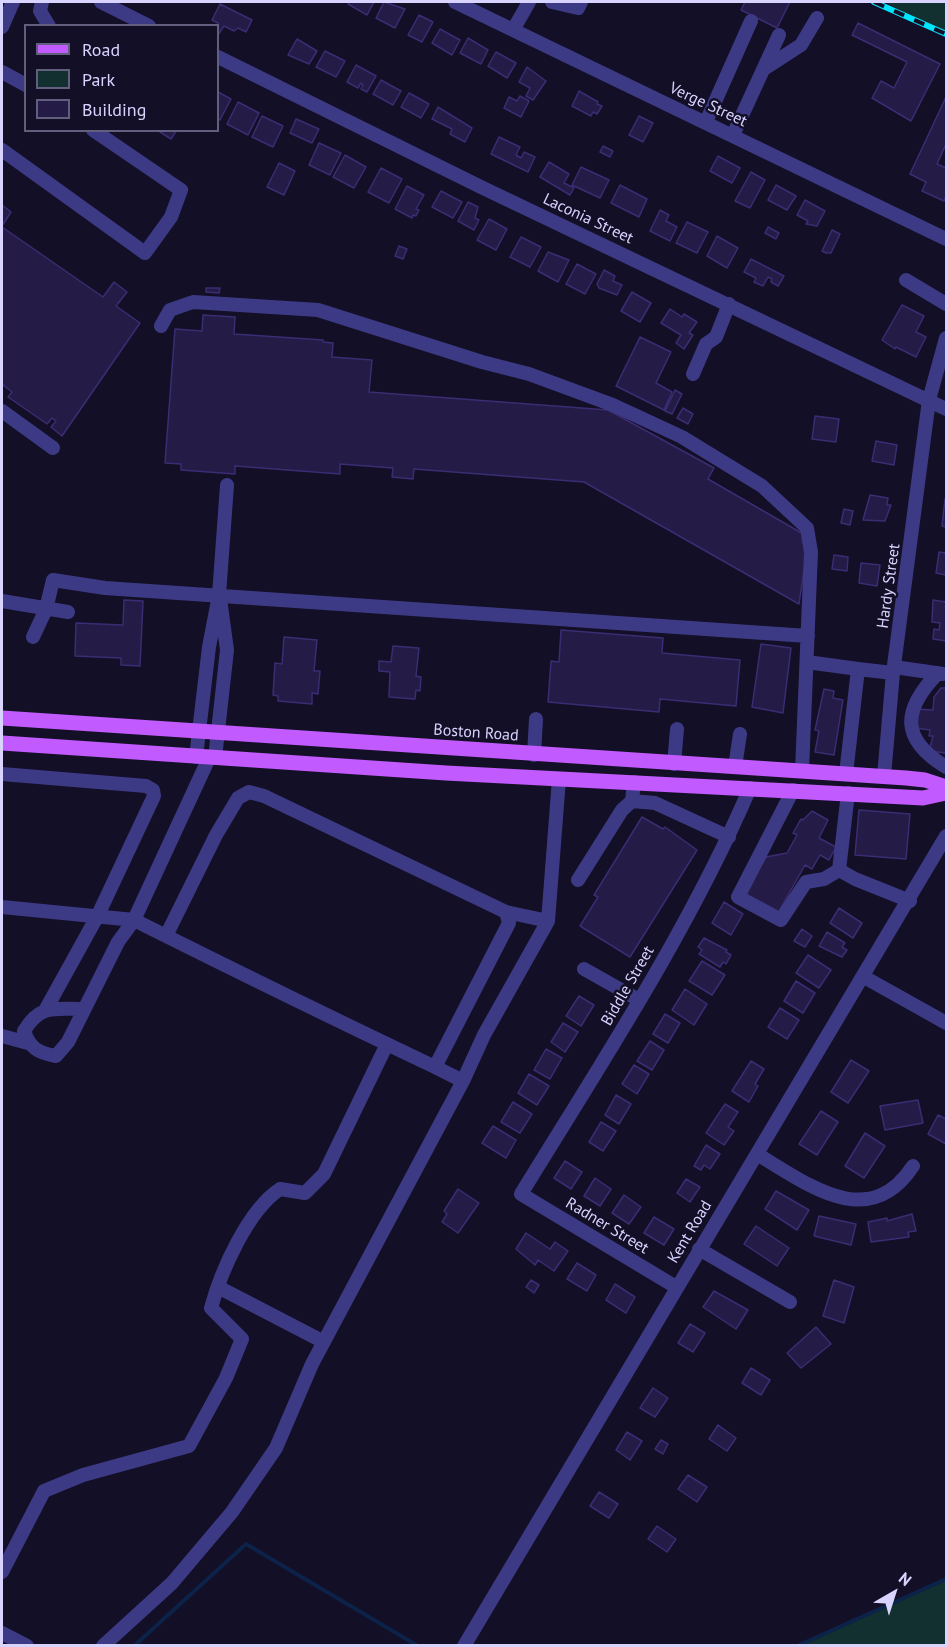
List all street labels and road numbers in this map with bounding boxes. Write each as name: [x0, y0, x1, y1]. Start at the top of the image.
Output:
street label: Verge Street: [666, 79, 750, 131]
street label: Laconia Street: [540, 190, 636, 248]
street label: Hardy Street: [874, 542, 904, 630]
street label: Boston Road: [433, 720, 519, 746]
street label: Biddle Street: [597, 943, 659, 1029]
street label: Radner Street: [562, 1194, 652, 1258]
street label: Kent Road: [664, 1197, 716, 1267]

